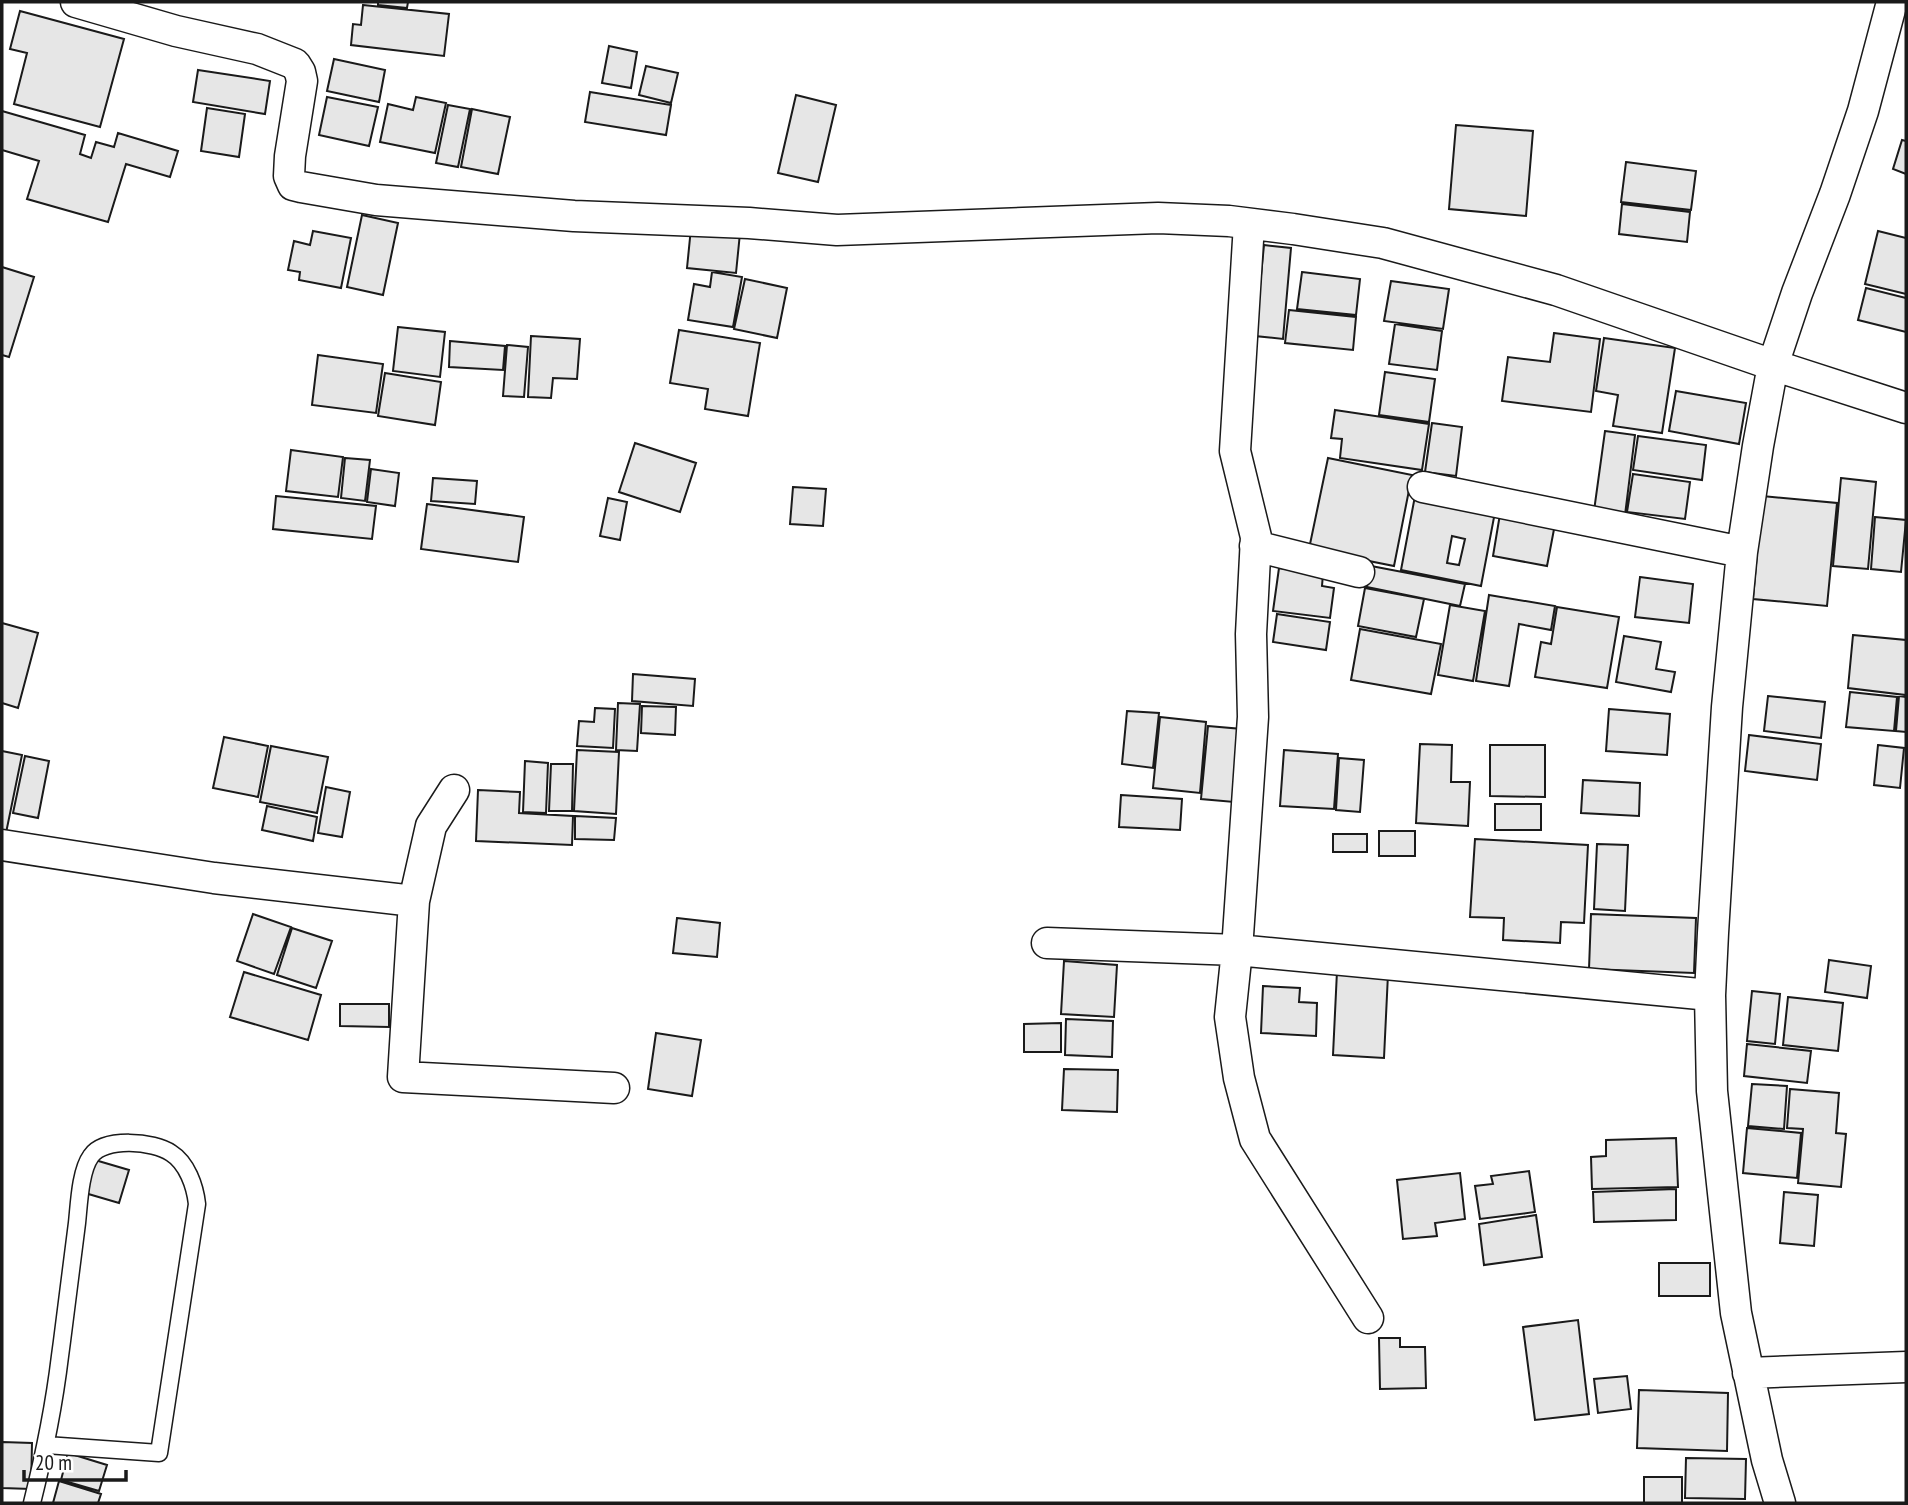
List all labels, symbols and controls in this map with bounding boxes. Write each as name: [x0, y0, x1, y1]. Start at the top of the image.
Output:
scale bar: [24, 1438, 126, 1482]
text: 20 m: [35, 1449, 72, 1476]

